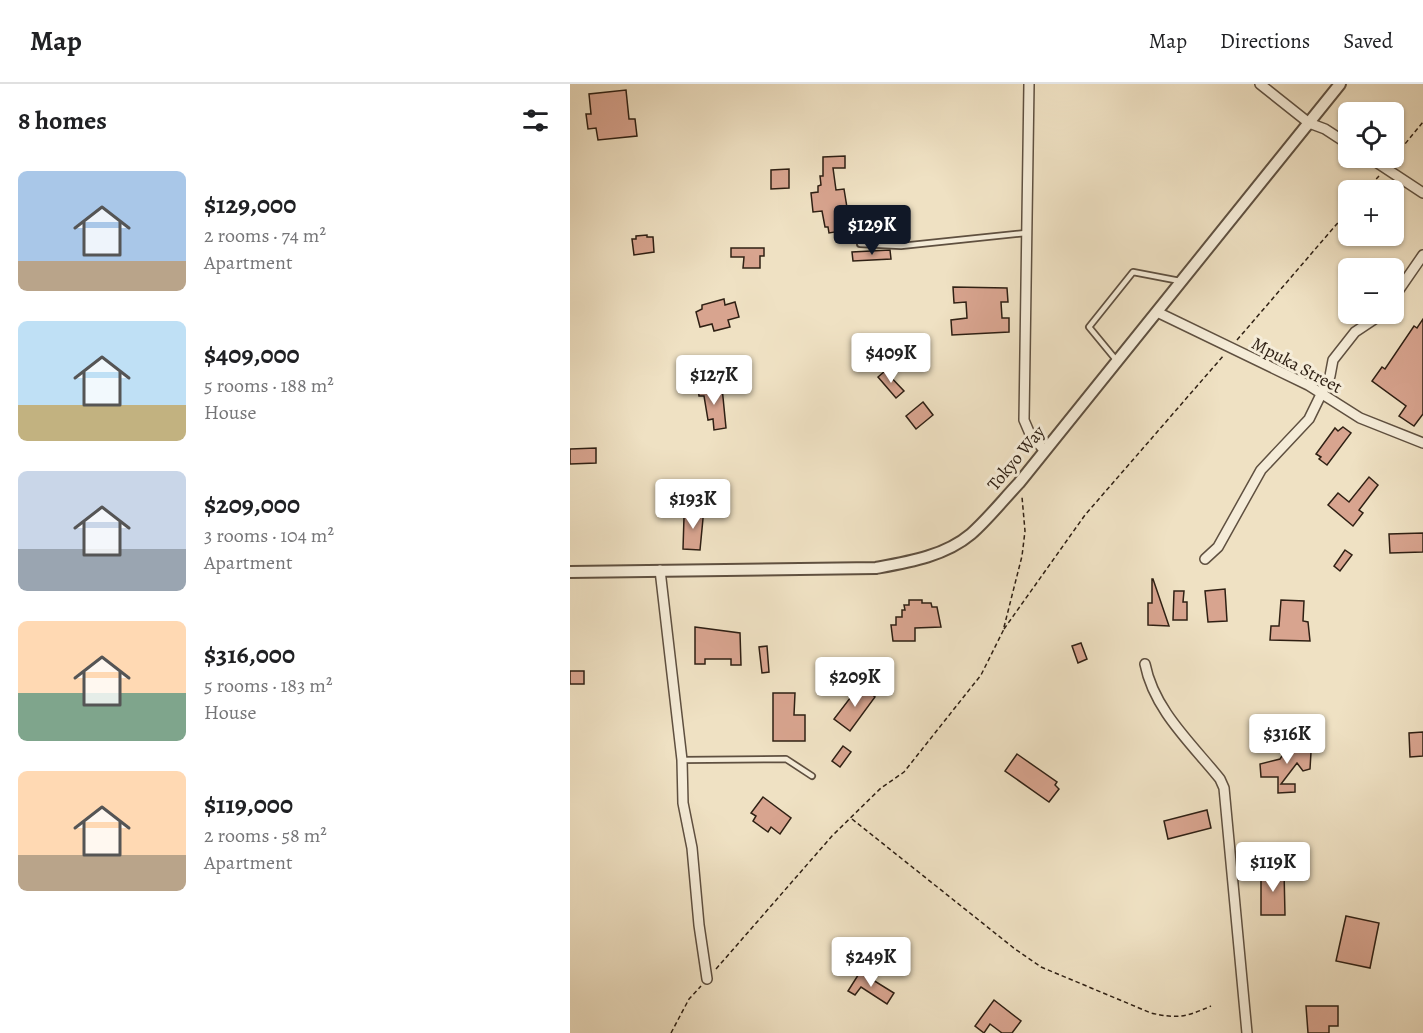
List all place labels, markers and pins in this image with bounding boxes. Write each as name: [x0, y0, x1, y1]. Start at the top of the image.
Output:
pin: $129K: [830, 205, 914, 256]
pin: $409K: [849, 333, 933, 384]
pin: $127K: [672, 355, 756, 406]
pin: $193K: [651, 479, 735, 530]
pin: $209K: [813, 657, 897, 708]
pin: $316K: [1245, 714, 1329, 765]
pin: $119K: [1231, 842, 1315, 893]
pin: $249K: [829, 937, 913, 988]

